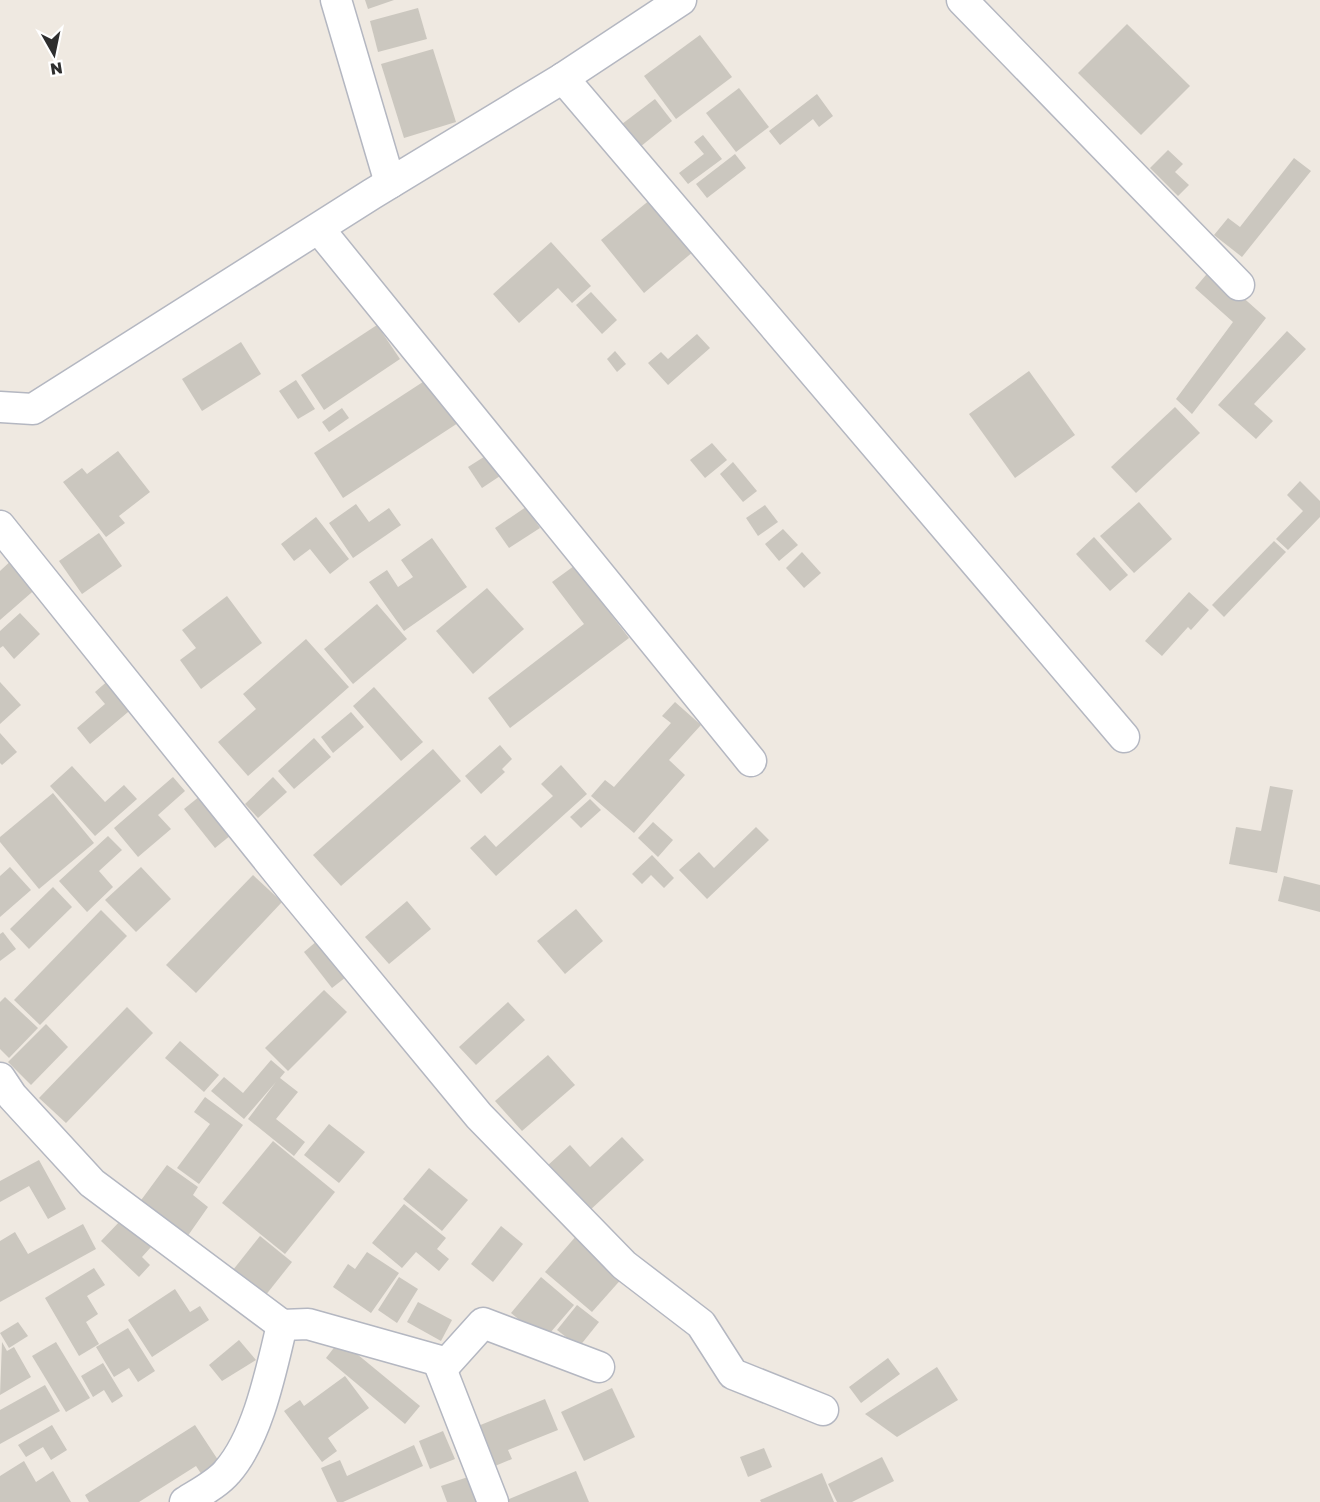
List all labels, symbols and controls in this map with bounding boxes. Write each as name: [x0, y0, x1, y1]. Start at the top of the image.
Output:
north arrow: [24, 24, 84, 84]
text: N: [49, 58, 64, 80]

